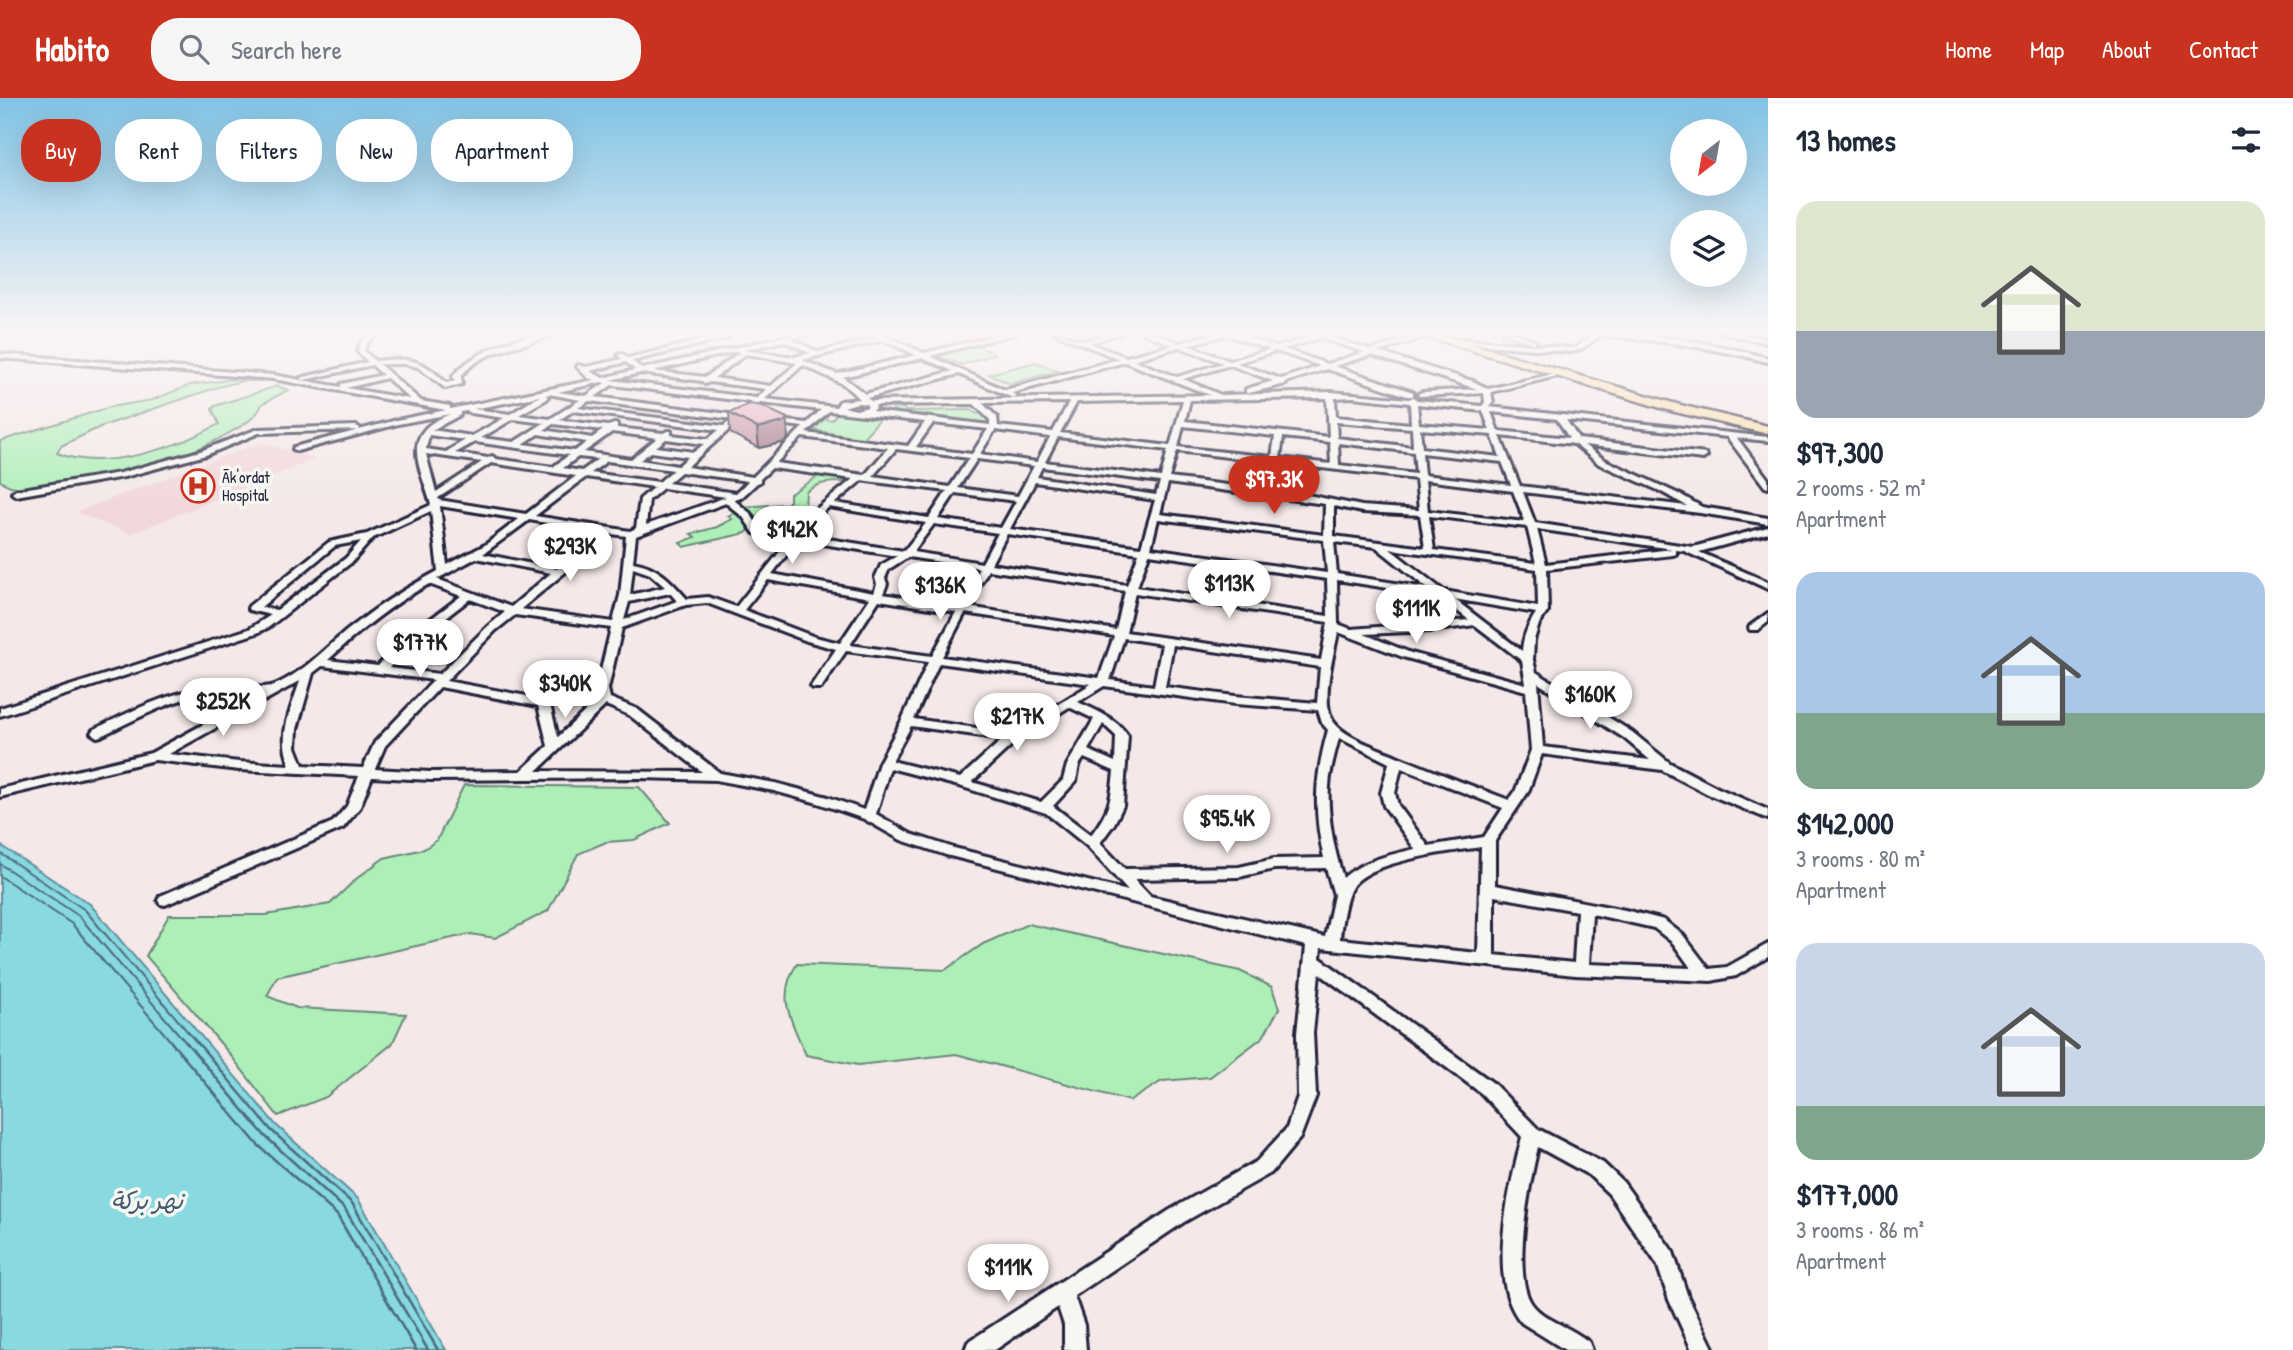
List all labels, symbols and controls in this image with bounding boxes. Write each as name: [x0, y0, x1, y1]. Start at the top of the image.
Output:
search box: [151, 18, 641, 81]
text: Habito: [35, 27, 109, 71]
icon: search: [175, 30, 213, 68]
text: Search here: [231, 32, 342, 67]
text: Home: [1945, 33, 1992, 65]
text: Map: [2030, 33, 2064, 65]
text: About: [2102, 33, 2151, 65]
text: Contact: [2189, 33, 2258, 65]
chip: Buy: [21, 119, 101, 182]
chip: Rent: [115, 119, 202, 182]
chip: Filters: [216, 119, 322, 182]
chip: New: [336, 119, 417, 182]
chip: Apartment: [431, 119, 573, 182]
north arrow: [1670, 119, 1746, 196]
map controls: [1670, 119, 1747, 287]
text: 13 homes: [1796, 120, 1896, 160]
icon: filters: [2227, 121, 2265, 159]
button: layers: [1670, 210, 1747, 287]
icon: home: [1968, 247, 2094, 373]
text: $97,300: [1796, 432, 1883, 472]
pin: $97.3K: [1217, 456, 1331, 516]
text: $97.3K: [1245, 463, 1303, 494]
place label: Āk'ordat Hospital: [222, 466, 270, 506]
hospital icon: Āk'ordat Hospital: [179, 467, 217, 505]
text: 2 rooms · 52 m²: [1796, 472, 1926, 503]
text: Apartment: [1796, 503, 1886, 534]
pin: $142K: [743, 506, 841, 566]
text: $142K: [766, 513, 818, 544]
pin: $293K: [521, 524, 619, 583]
text: $293K: [543, 530, 597, 561]
pin: $113K: [1180, 560, 1278, 620]
pin: $136K: [891, 562, 989, 622]
text: $113K: [1204, 567, 1254, 598]
text: $136K: [914, 569, 966, 600]
pin: $111K: [1367, 586, 1465, 645]
text: $111K: [1392, 592, 1440, 623]
icon: home: [1968, 618, 2094, 744]
pin: $177K: [371, 620, 469, 679]
text: $177K: [393, 626, 447, 657]
pin: $340K: [516, 660, 614, 720]
text: $340K: [539, 667, 591, 698]
pin: $160K: [1541, 672, 1639, 731]
pin: $252K: [174, 678, 272, 738]
text: $160K: [1564, 678, 1616, 709]
text: $252K: [196, 685, 250, 716]
pin: $217K: [968, 694, 1066, 753]
text: $217K: [990, 700, 1044, 731]
pin: $95.4K: [1170, 796, 1284, 855]
text: $95.4K: [1199, 802, 1255, 833]
text: $142,000: [1796, 803, 1894, 843]
text: 3 rooms · 80 m²: [1796, 843, 1925, 874]
text: Apartment: [1796, 874, 1886, 905]
icon: home: [1968, 989, 2094, 1115]
text: $177,000: [1796, 1174, 1898, 1214]
water label: نهر بركة: [111, 1184, 186, 1216]
text: 3 rooms · 86 m²: [1796, 1214, 1924, 1245]
pin: $111K: [959, 1244, 1057, 1304]
text: Apartment: [1796, 1245, 1886, 1276]
text: $111K: [984, 1251, 1032, 1282]

